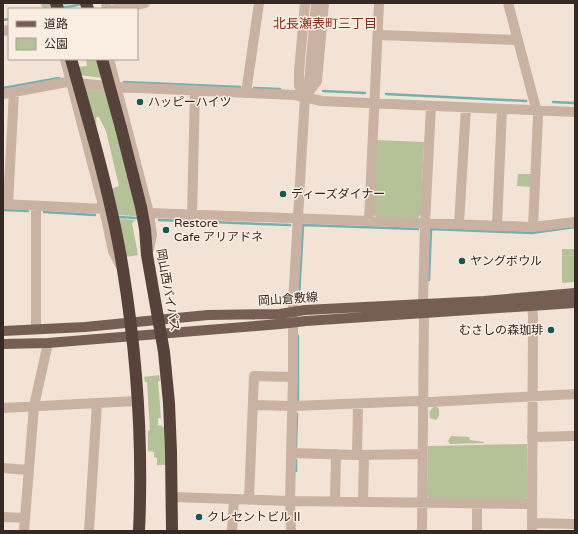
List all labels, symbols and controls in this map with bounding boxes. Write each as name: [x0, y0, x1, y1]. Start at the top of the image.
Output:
legend: [8, 8, 138, 60]
district label: 北長瀬表町三丁目: [273, 16, 377, 32]
text: 道路: [44, 17, 68, 31]
text: 公園: [44, 37, 68, 51]
place label: ハッピーハイツ: [148, 95, 232, 109]
marker: ハッピーハイツ: [135, 97, 145, 107]
place label: ディーズダイナー: [291, 187, 385, 201]
marker: ディーズダイナー: [278, 189, 288, 199]
place label: Restore Cafe アリアドネ: [174, 216, 263, 244]
marker: Restore Cafe アリアドネ: [161, 225, 171, 235]
street label: 岡山西バイパス: [154, 248, 182, 332]
place label: ヤングボウル: [470, 254, 542, 268]
marker: ヤングボウル: [457, 256, 467, 266]
street label: 岡山倉敷線: [258, 290, 318, 308]
place label: むさしの森珈琲: [459, 323, 543, 337]
marker: むさしの森珈琲: [546, 325, 556, 335]
place label: クレセントビルⅡ: [207, 510, 303, 524]
marker: クレセントビルⅡ: [194, 512, 204, 522]

